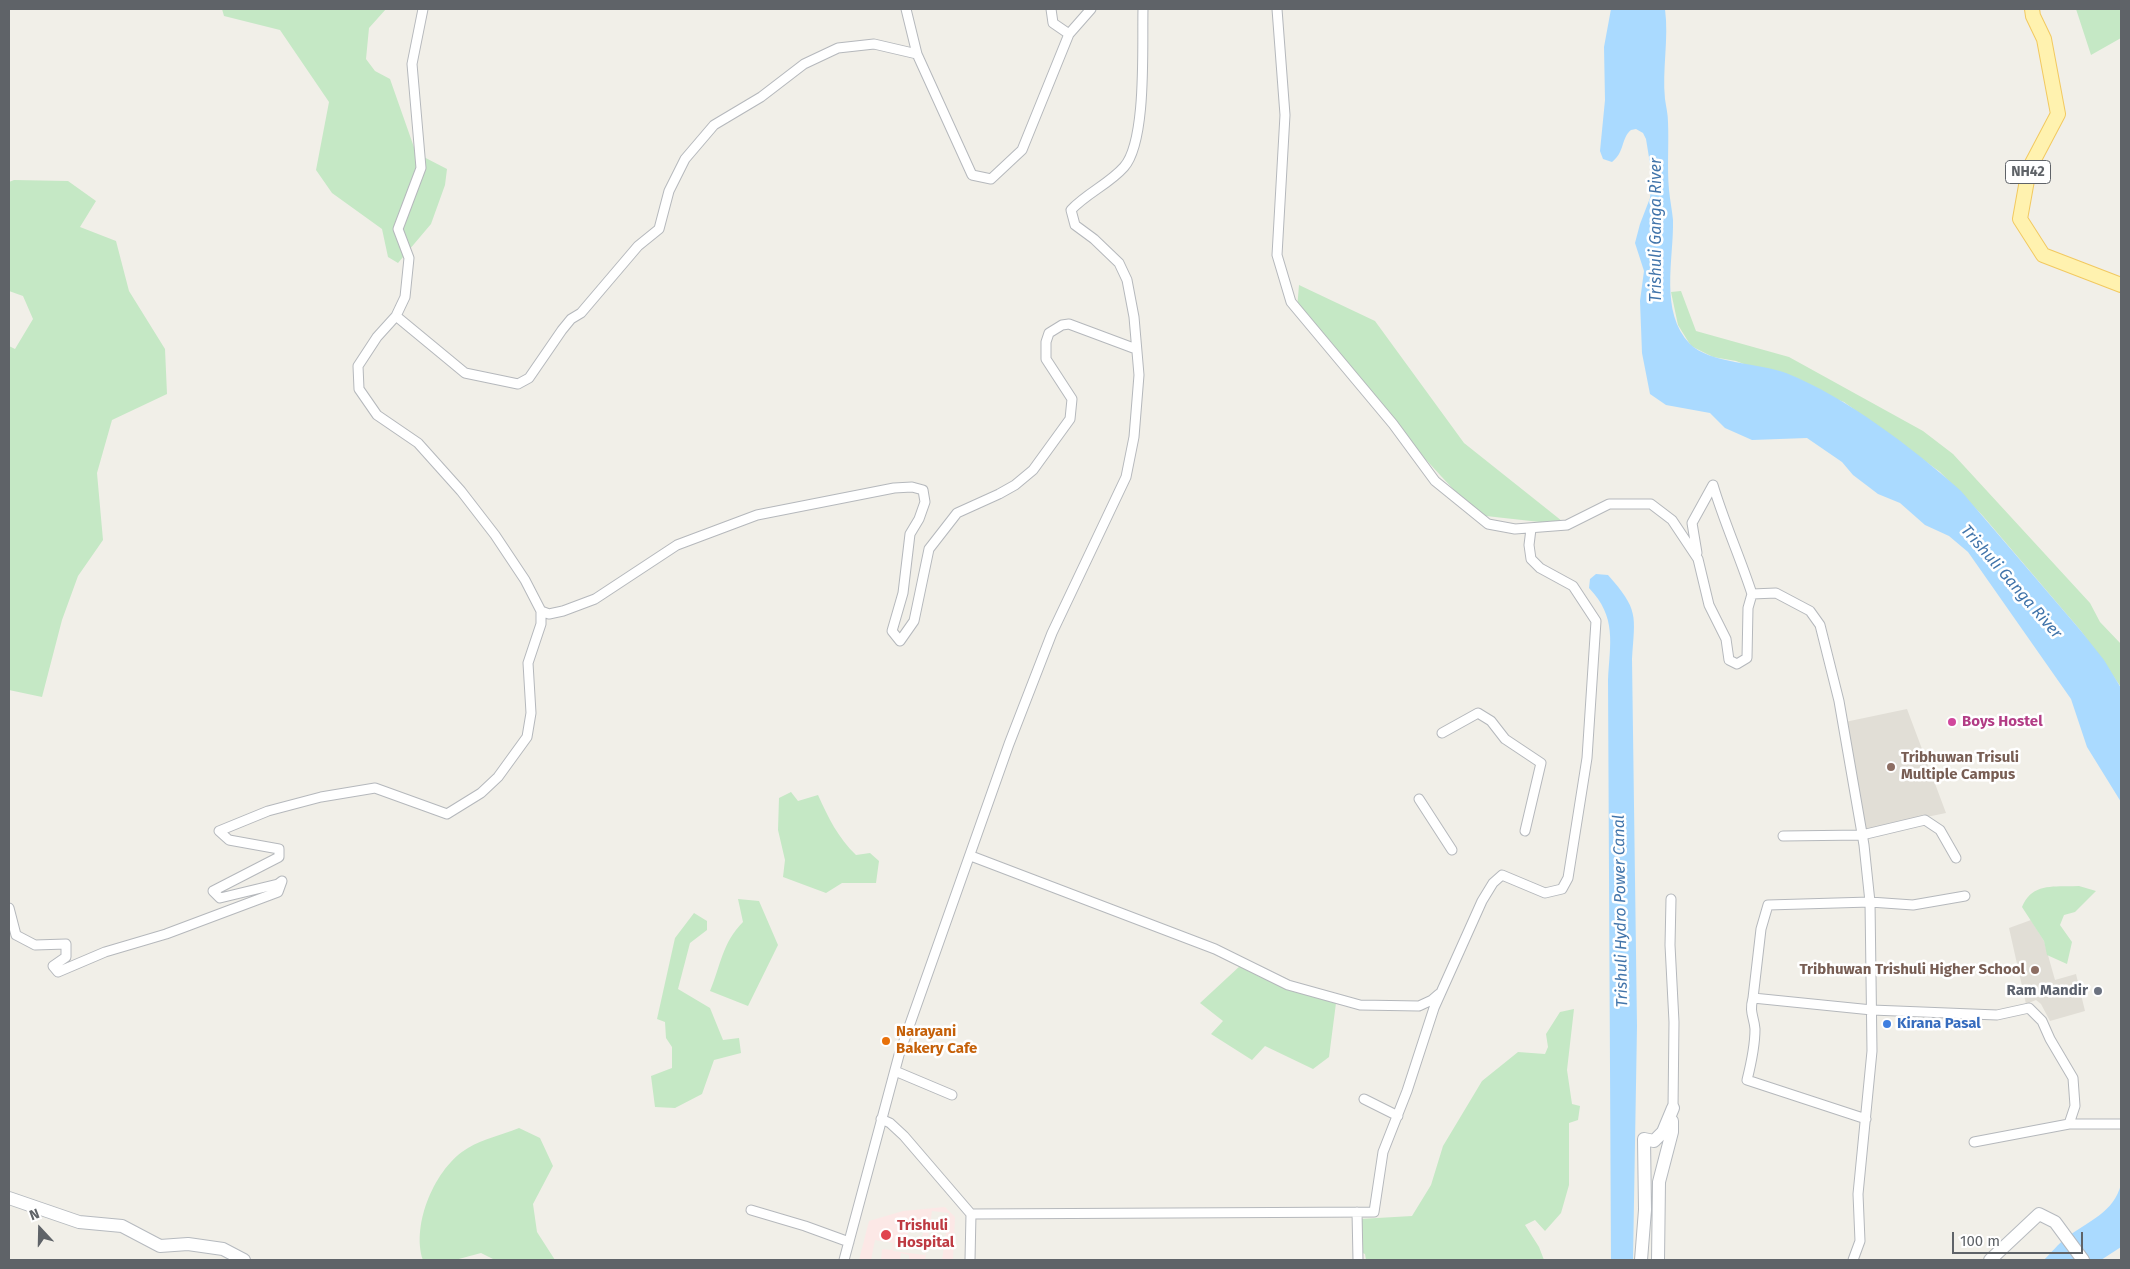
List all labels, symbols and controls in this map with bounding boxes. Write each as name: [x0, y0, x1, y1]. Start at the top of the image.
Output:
water label: Trishuli Ganga River: [1647, 158, 1667, 302]
road number: NH42: [2006, 160, 2050, 183]
water label: Trishuli Ganga River: [1956, 521, 2066, 643]
place label: Boys Hostel: [1962, 713, 2043, 731]
marker: Boys Hostel: [1946, 716, 1958, 728]
place label: Tribhuwan Trisuli Multiple Campus: [1901, 749, 2019, 784]
marker: Tribhuwan Trisuli Multiple Campus: [1885, 761, 1897, 773]
water label: Trishuli Hydro Power Canal: [1610, 814, 1632, 1008]
place label: Tribhuwan Trishuli Higher School: [1799, 961, 2025, 979]
marker: Tribhuwan Trishuli Higher School: [2029, 964, 2041, 976]
place label: Ram Mandir: [2007, 982, 2088, 1000]
marker: Ram Mandir: [2092, 985, 2104, 997]
place label: Kirana Pasal: [1897, 1015, 1981, 1033]
marker: Kirana Pasal: [1881, 1018, 1893, 1030]
place label: Narayani Bakery Cafe: [896, 1023, 977, 1058]
marker: Narayani Bakery Cafe: [880, 1035, 892, 1047]
north arrow: [15, 1204, 65, 1254]
text: N: [27, 1205, 42, 1224]
place label: Trishuli Hospital: [897, 1217, 954, 1252]
scale bar: [1955, 1222, 2086, 1254]
marker: Trishuli Hospital: [879, 1228, 893, 1242]
text: 100 m: [1960, 1232, 2000, 1250]

